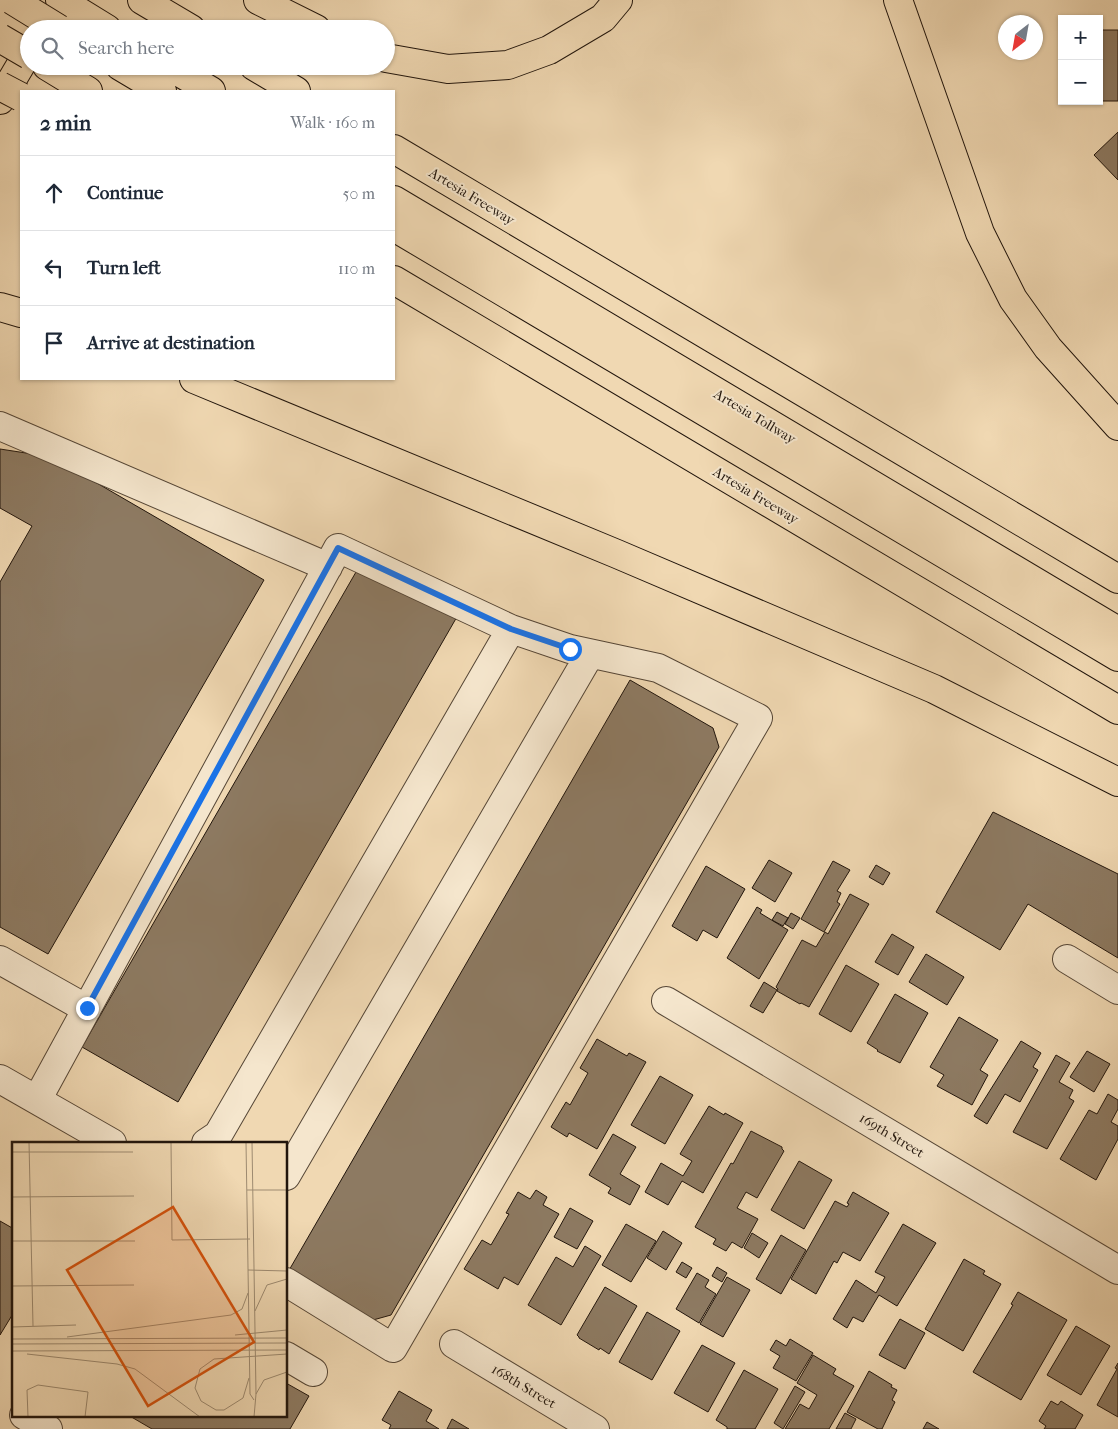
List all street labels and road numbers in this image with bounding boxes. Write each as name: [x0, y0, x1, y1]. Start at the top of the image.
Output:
street label: Artesia Freeway: [425, 164, 518, 229]
street label: Artesia Tollway: [710, 385, 799, 448]
street label: Artesia Freeway: [709, 463, 802, 528]
street label: 169th Street: [856, 1109, 927, 1161]
street label: 168th Street: [488, 1361, 559, 1412]

